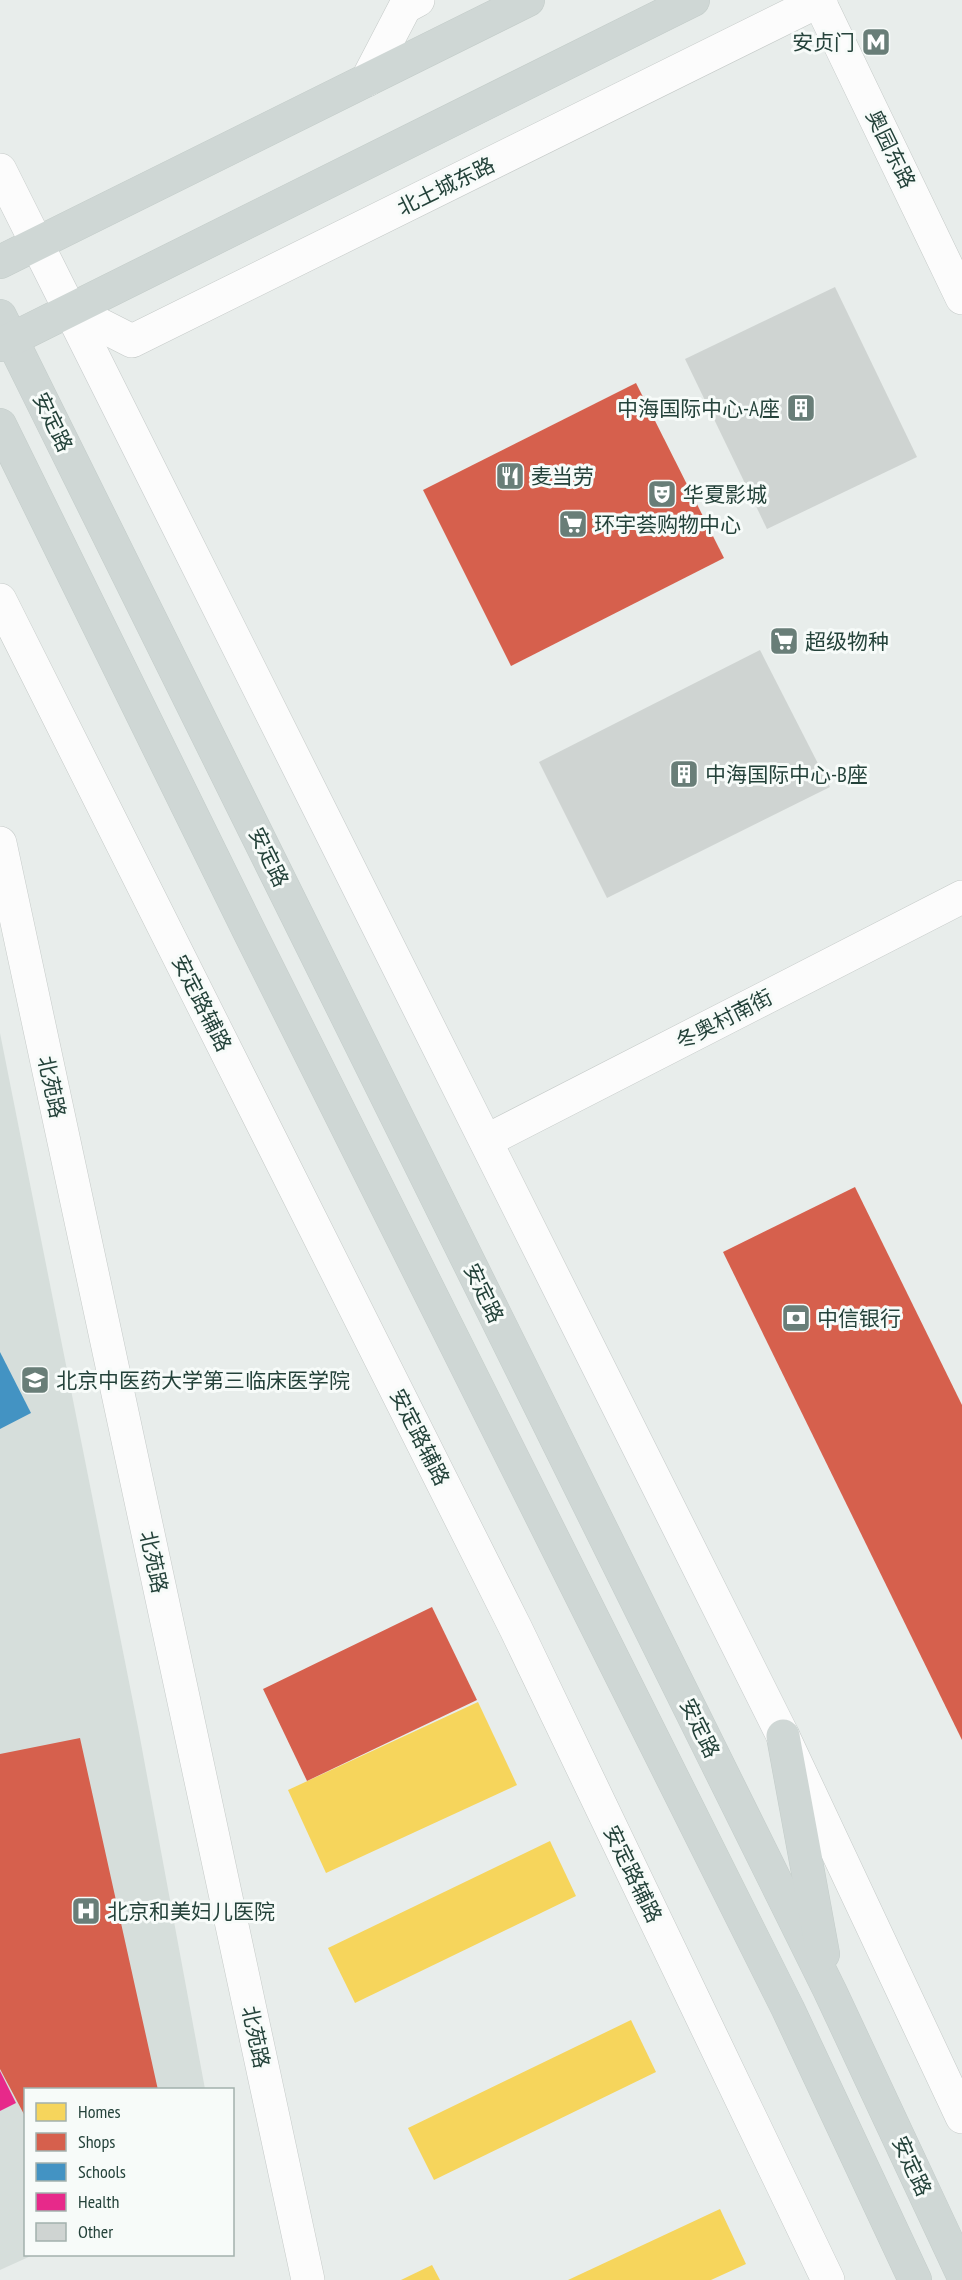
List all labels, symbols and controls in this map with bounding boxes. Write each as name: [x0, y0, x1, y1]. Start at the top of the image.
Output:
metro station icon: 安贞门: [860, 26, 892, 58]
place label: 安贞门: [792, 29, 855, 56]
street label: 奥园东路: [860, 105, 922, 193]
street label: 北土城东路: [393, 151, 499, 221]
street label: 安定路: [27, 388, 79, 456]
building icon: 中海国际中心-A座: [785, 392, 817, 424]
place label: 中海国际中心-A座: [617, 395, 780, 422]
restaurant icon: 麦当劳: [494, 460, 526, 492]
place label: 麦当劳: [531, 463, 594, 490]
theatre icon: 华夏影城: [646, 478, 678, 510]
place label: 华夏影城: [683, 481, 767, 508]
supermarket icon: 环宇荟购物中心: [557, 508, 589, 540]
place label: 环宇荟购物中心: [594, 511, 741, 538]
supermarket icon: 超级物种: [768, 625, 800, 657]
place label: 超级物种: [805, 628, 889, 655]
building icon: 中海国际中心-B座: [668, 758, 700, 790]
place label: 中海国际中心-B座: [705, 761, 868, 788]
street label: 安定路: [243, 823, 295, 891]
street label: 安定路辅路: [166, 950, 238, 1056]
street label: 冬奥村南街: [671, 983, 777, 1055]
street label: 北苑路: [32, 1053, 72, 1121]
street label: 安定路: [458, 1259, 510, 1327]
bank icon: 中信银行: [780, 1302, 812, 1334]
place label: 中信银行: [817, 1305, 901, 1332]
school or university icon: 北京中医药大学第三临床医学院: [19, 1364, 51, 1396]
place label: 北京中医药大学第三临床医学院: [56, 1367, 350, 1394]
street label: 安定路辅路: [384, 1384, 456, 1490]
street label: 北苑路: [134, 1528, 174, 1596]
street label: 安定路: [674, 1694, 726, 1762]
street label: 安定路辅路: [598, 1821, 668, 1927]
hospital icon: 北京和美妇儿医院: [70, 1895, 102, 1927]
place label: 北京和美妇儿医院: [107, 1898, 275, 1925]
street label: 北苑路: [236, 2003, 276, 2071]
legend: [24, 2088, 234, 2256]
text: Homes: [78, 2100, 121, 2123]
text: Shops: [78, 2130, 115, 2153]
street label: 安定路: [886, 2132, 938, 2200]
text: Schools: [78, 2160, 126, 2183]
text: Health: [78, 2190, 119, 2213]
text: Other: [78, 2220, 113, 2243]

